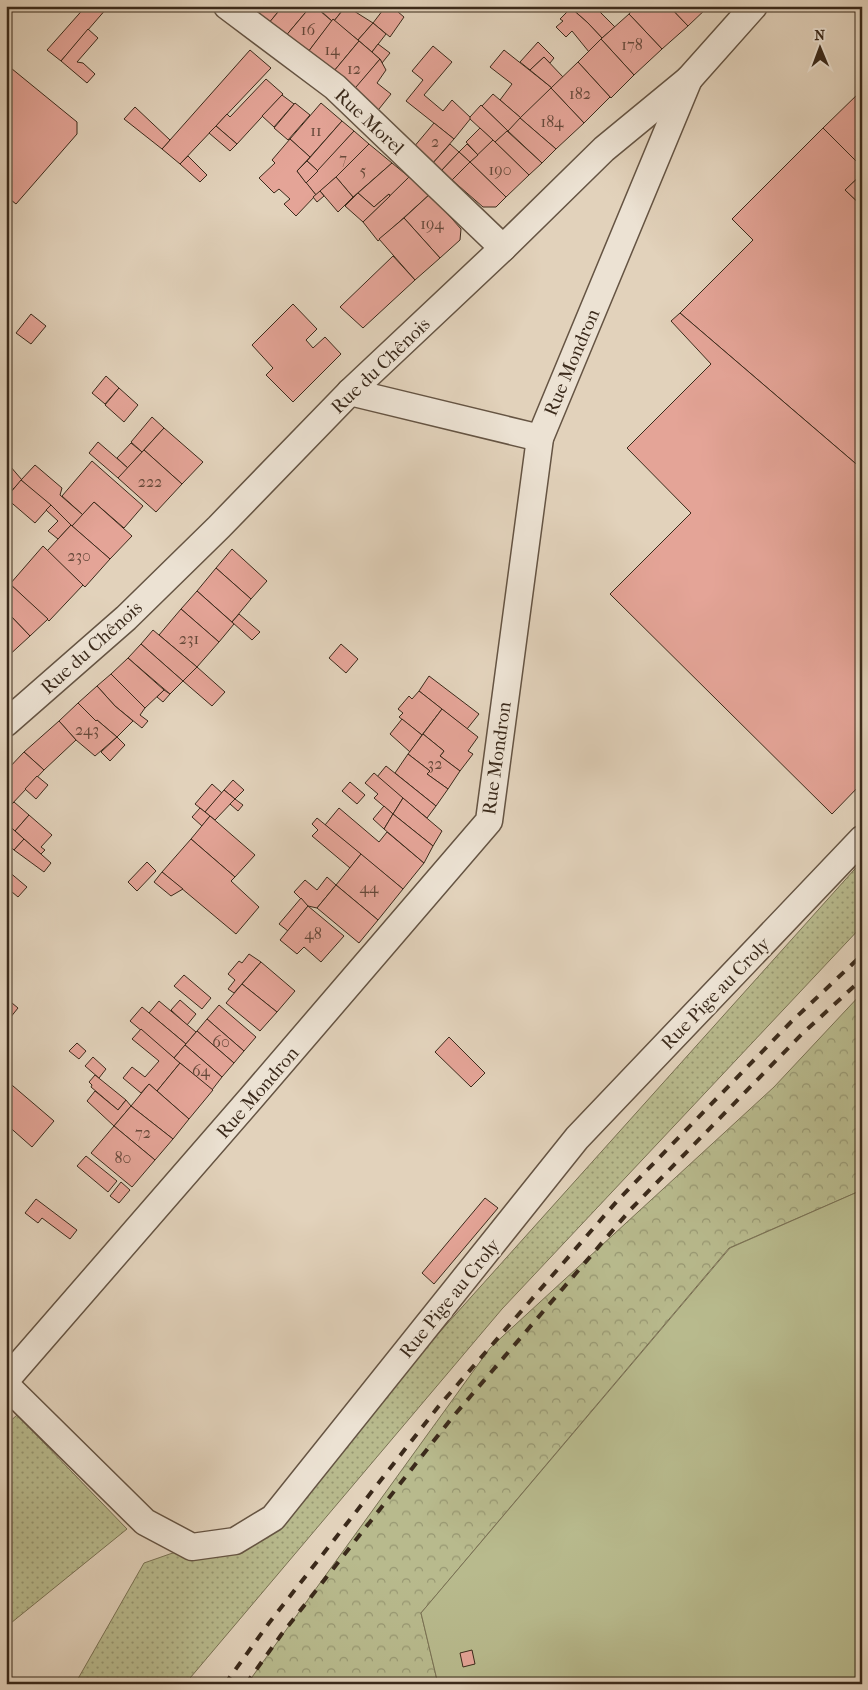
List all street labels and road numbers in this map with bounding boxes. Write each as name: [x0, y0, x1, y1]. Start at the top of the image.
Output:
street label: Rue Morel: [330, 84, 409, 159]
street label: Rue Mondron: [540, 306, 604, 419]
street label: Rue du Chênois: [327, 313, 435, 418]
street label: Rue du Chênois: [37, 597, 147, 699]
street label: Rue Mondron: [478, 700, 516, 816]
street label: Rue Pige au Croly: [657, 933, 775, 1054]
street label: Rue Mondron: [212, 1042, 303, 1143]
street label: Rue Pige au Croly: [395, 1234, 505, 1363]

